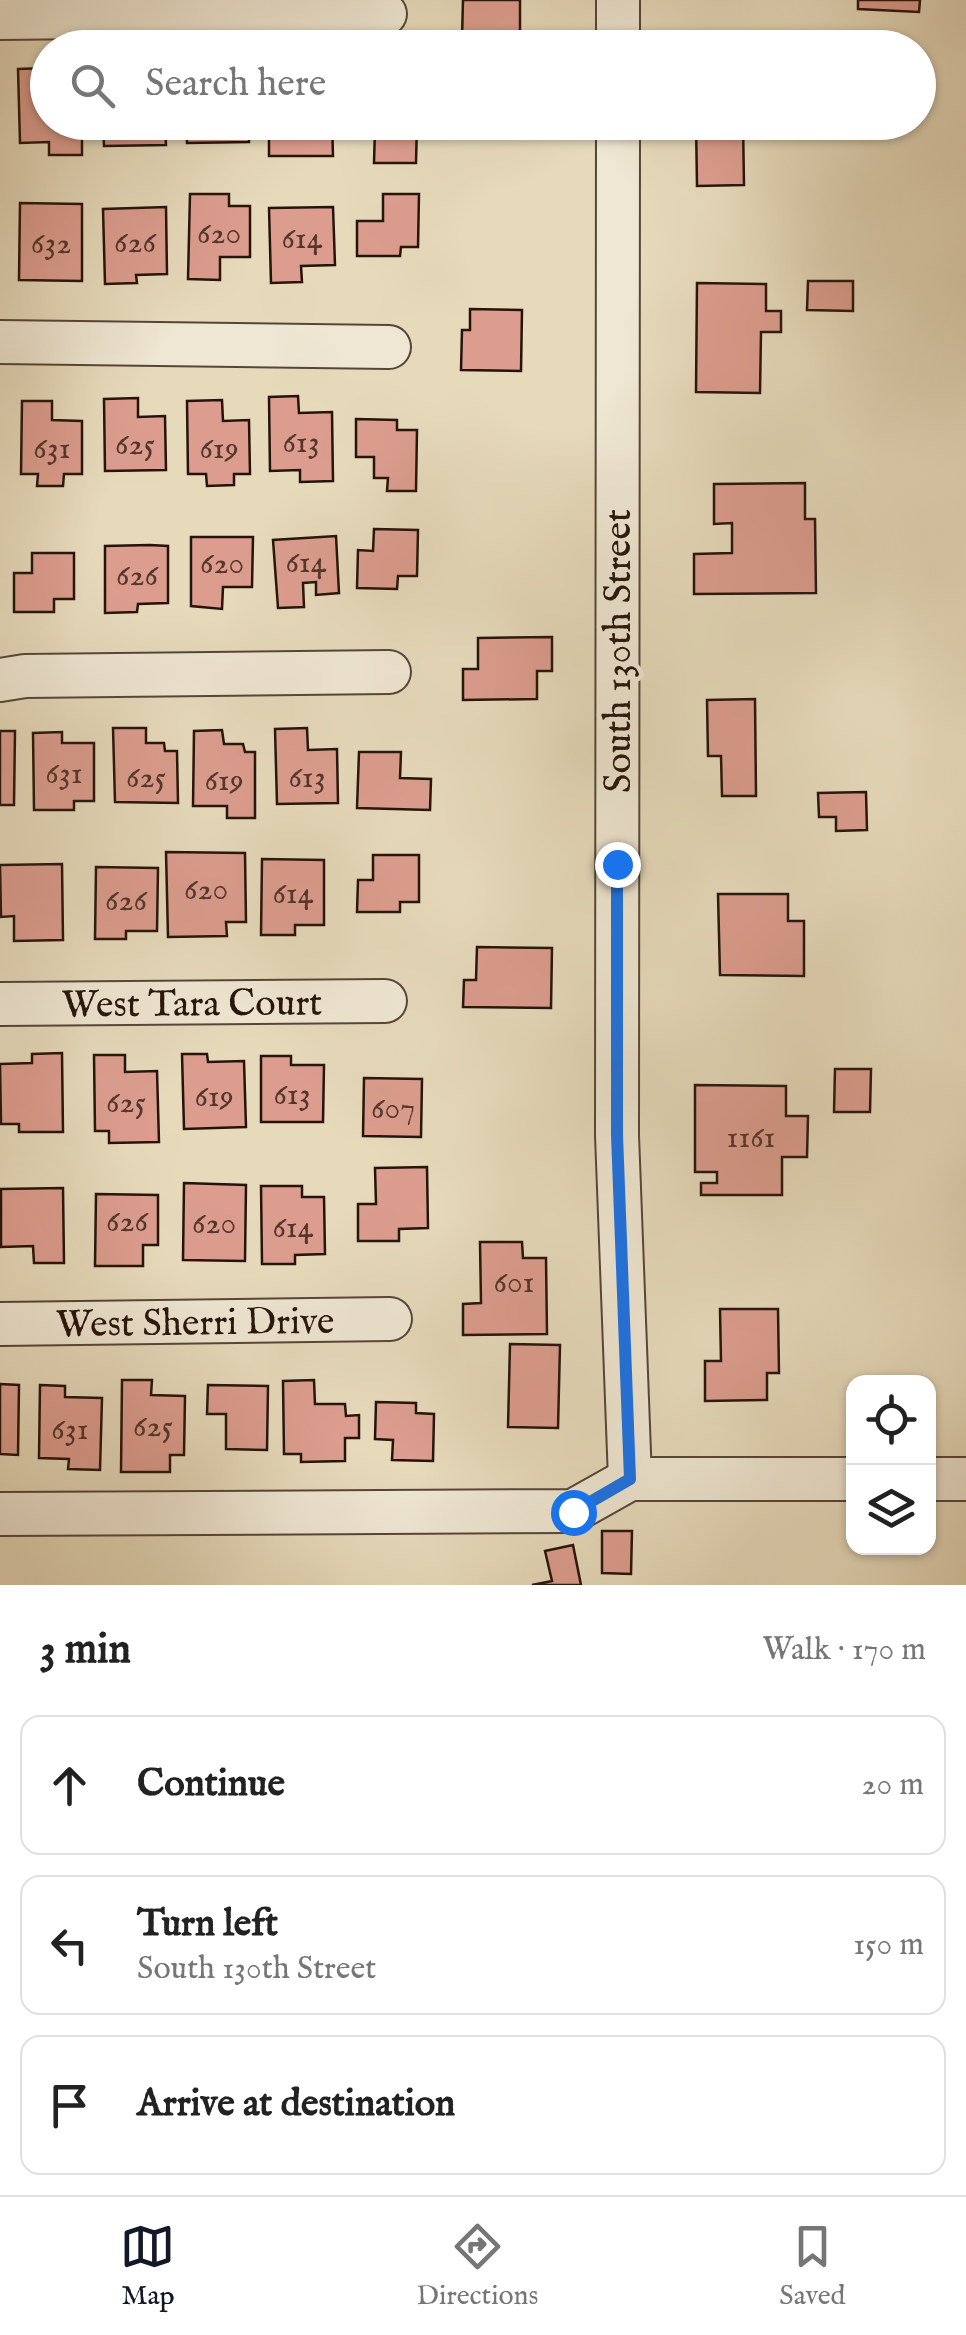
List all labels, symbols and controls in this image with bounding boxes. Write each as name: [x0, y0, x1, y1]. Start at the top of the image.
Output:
search box: [30, 30, 936, 140]
icon: search: [65, 58, 120, 113]
text: Search here: [145, 61, 326, 109]
house number: 620: [197, 214, 241, 255]
house number: 614: [282, 219, 323, 260]
house number: 626: [114, 223, 157, 264]
house number: 632: [31, 224, 71, 265]
house number: 613: [282, 423, 320, 464]
house number: 625: [115, 425, 155, 466]
house number: 631: [33, 429, 71, 470]
house number: 619: [199, 429, 239, 470]
street label: South 130th Street: [596, 509, 644, 793]
house number: 614: [286, 543, 327, 584]
house number: 620: [200, 544, 244, 585]
house number: 626: [116, 556, 159, 597]
house number: 631: [45, 754, 83, 795]
house number: 625: [126, 758, 166, 799]
house number: 613: [288, 758, 326, 799]
house number: 619: [204, 761, 244, 802]
route end: [595, 842, 641, 888]
house number: 620: [184, 870, 228, 911]
house number: 614: [273, 874, 314, 915]
house number: 626: [105, 881, 148, 922]
street label: West Tara Court: [62, 980, 323, 1031]
house number: 613: [273, 1075, 311, 1116]
house number: 619: [194, 1077, 234, 1118]
house number: 625: [106, 1083, 146, 1124]
house number: 607: [371, 1089, 415, 1130]
house number: 1161: [726, 1118, 776, 1159]
house number: 626: [106, 1202, 149, 1243]
house number: 620: [192, 1204, 236, 1245]
house number: 614: [273, 1208, 314, 1249]
house number: 601: [494, 1263, 534, 1304]
street label: West Sherri Drive: [55, 1299, 335, 1350]
map controls: [846, 1375, 936, 1555]
button: locate: [846, 1375, 936, 1465]
house number: 625: [133, 1407, 173, 1448]
house number: 631: [51, 1410, 89, 1451]
button: layers: [846, 1465, 936, 1555]
route start: [551, 1490, 597, 1536]
text: 3 min: [40, 1624, 131, 1677]
text: Walk · 170 m: [762, 1630, 926, 1671]
icon: ahead: [42, 1758, 97, 1813]
text: Continue: [137, 1761, 285, 1809]
text: 20 m: [862, 1765, 924, 1806]
text: Turn left: [137, 1901, 278, 1949]
icon: left: [42, 1918, 97, 1973]
text: 150 m: [853, 1925, 924, 1966]
text: South 130th Street: [137, 1949, 376, 1990]
icon: arrive: [42, 2078, 97, 2133]
text: Arrive at destination: [137, 2081, 455, 2129]
tab: Map: [120, 2219, 175, 2314]
tab: Directions: [416, 2219, 538, 2314]
tab: Saved: [779, 2219, 846, 2314]

